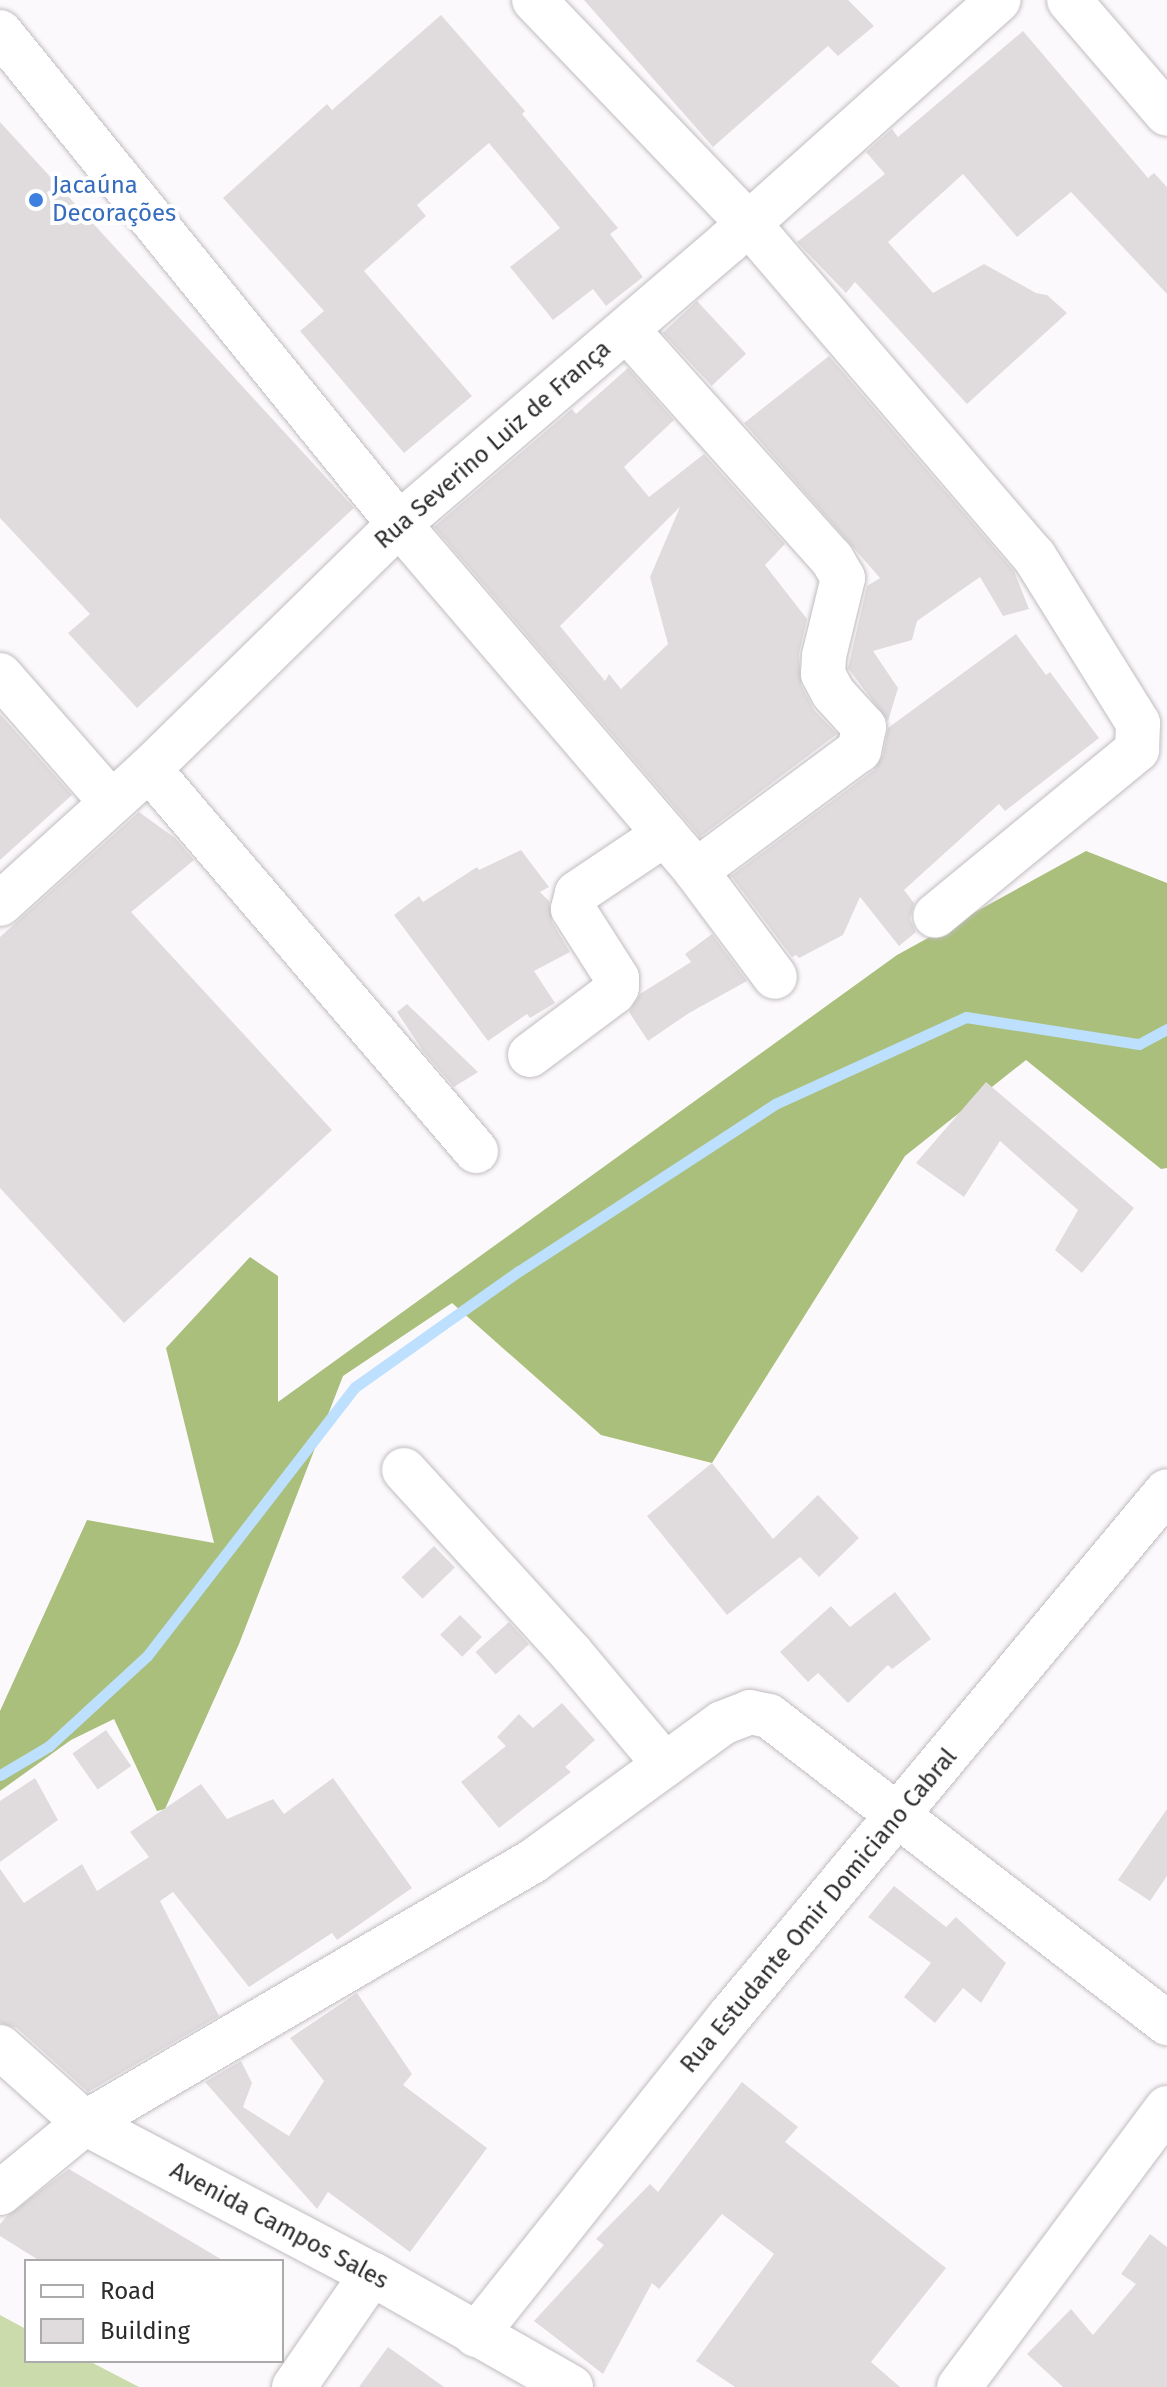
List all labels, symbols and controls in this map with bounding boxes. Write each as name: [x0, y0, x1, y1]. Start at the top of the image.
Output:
place label: Jacaúna Decorações: [52, 172, 176, 228]
marker: Jacaúna Decorações: [27, 191, 45, 209]
street label: Rua Severino Luiz de França: [369, 335, 617, 555]
street label: Rua Estudante Omir Domiciano Cabral: [675, 1743, 963, 2079]
street label: Avenida Campos Sales: [165, 2156, 393, 2296]
legend: [24, 2259, 284, 2363]
text: Road: [100, 2277, 155, 2305]
text: Building: [100, 2317, 190, 2345]

